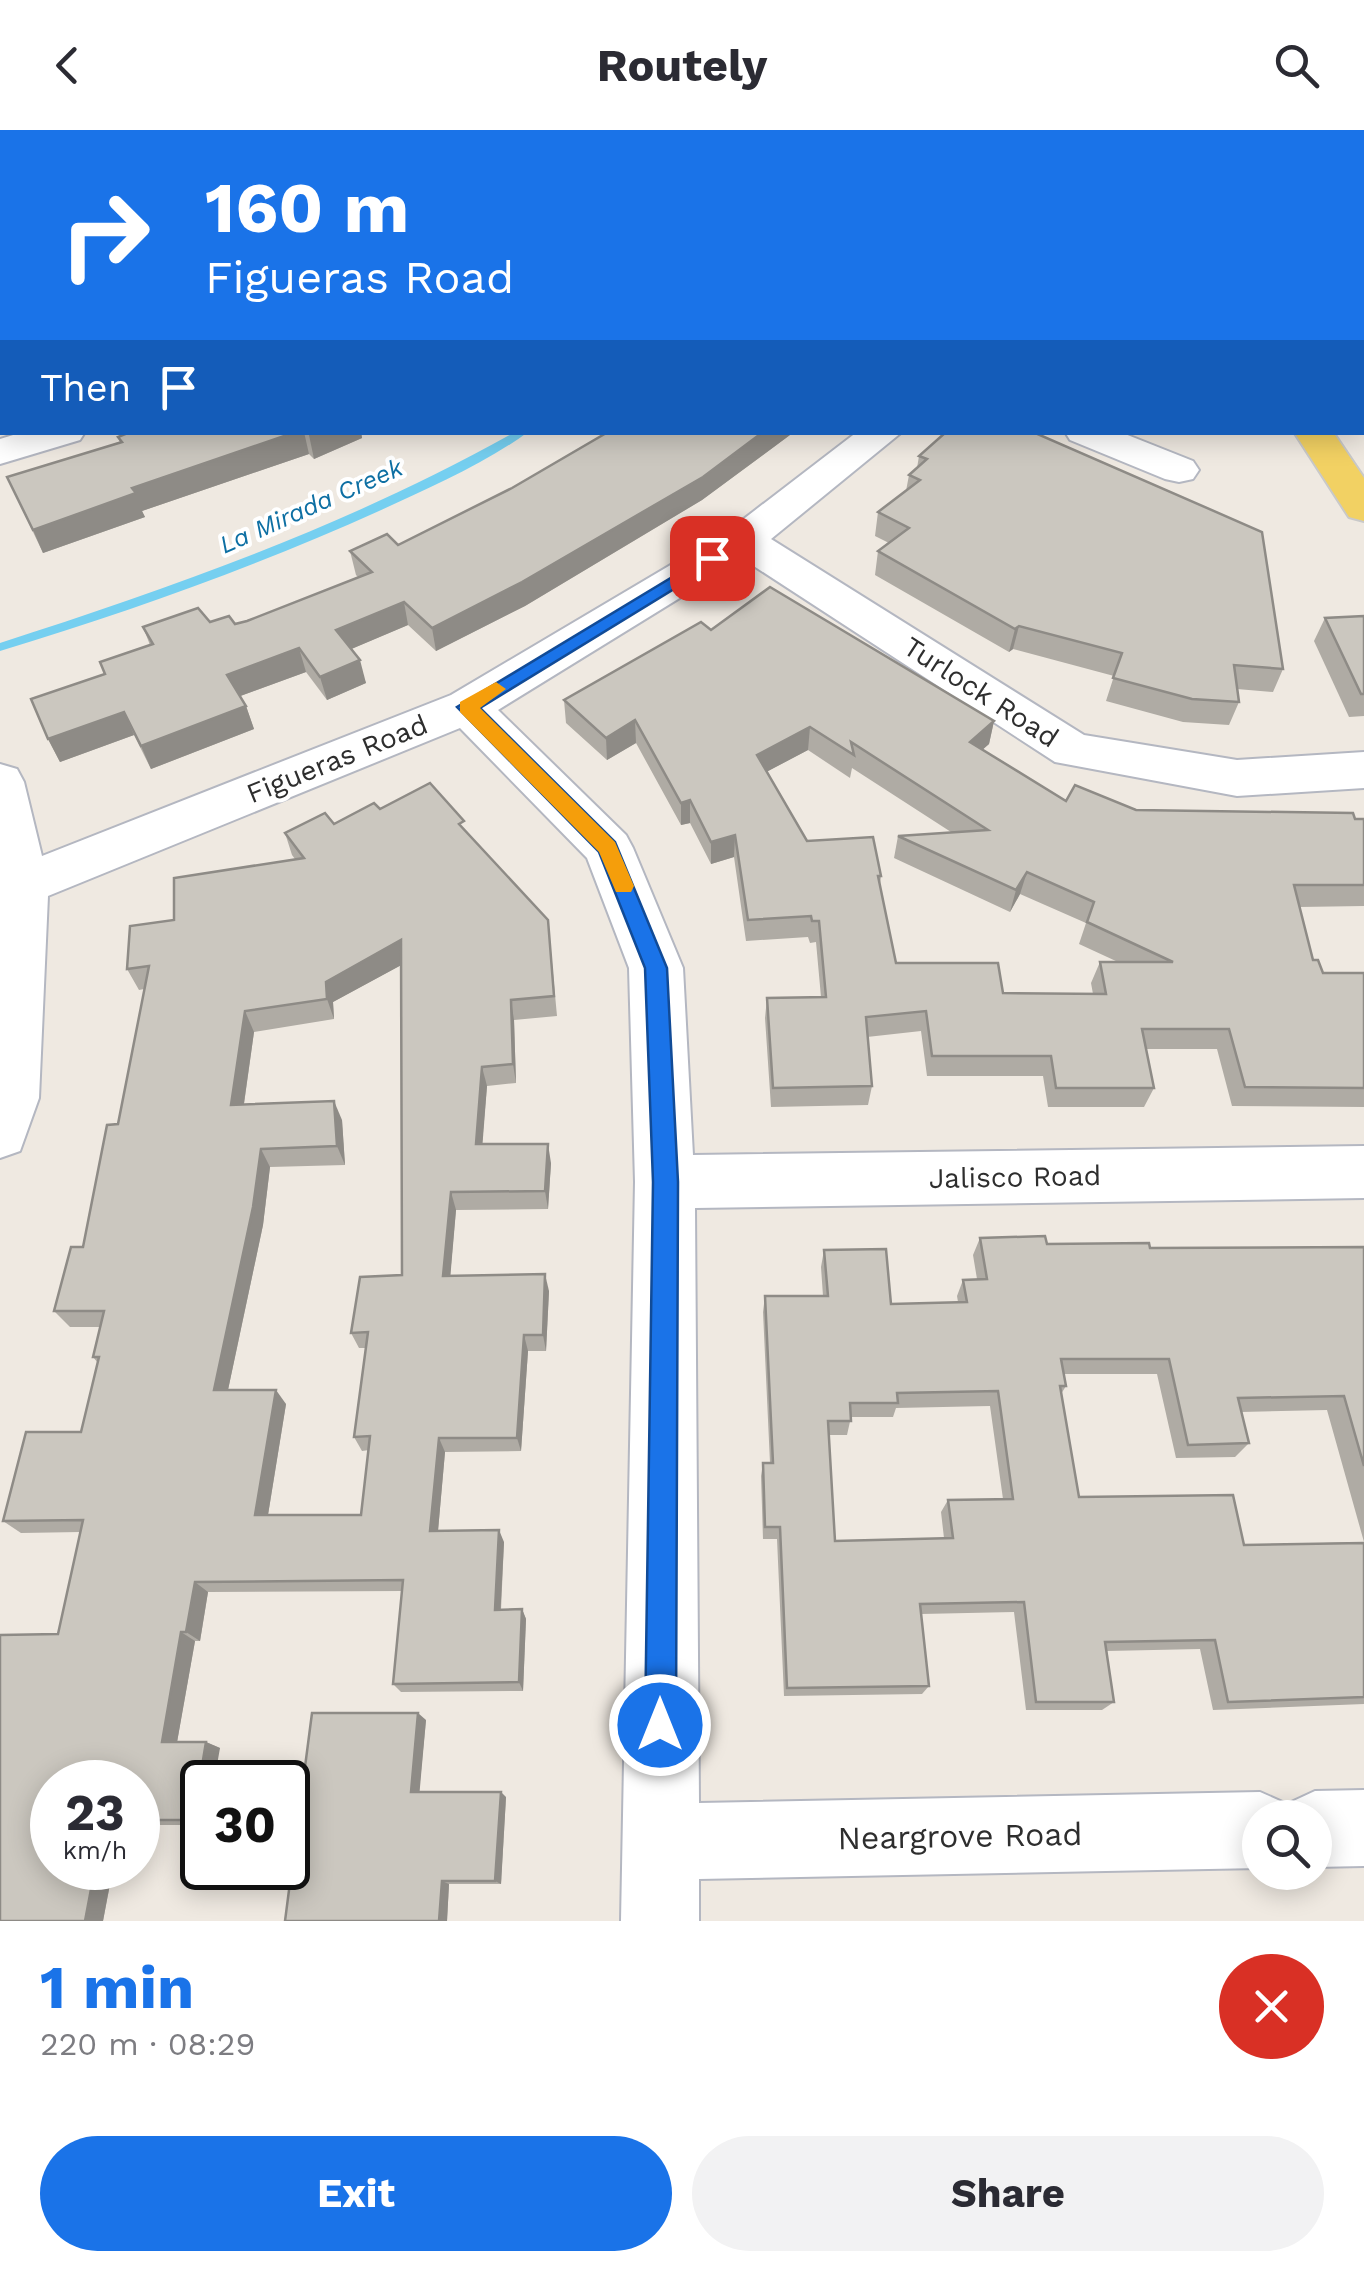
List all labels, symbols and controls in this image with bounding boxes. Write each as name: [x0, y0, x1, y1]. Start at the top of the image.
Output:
icon: back: [40, 38, 95, 93]
icon: search: [1269, 38, 1324, 93]
text: Routely: [597, 39, 767, 92]
text: 160 m: [205, 167, 409, 249]
icon: right: [40, 170, 170, 300]
text: Figueras Road: [205, 251, 514, 304]
icon: arrive: [151, 360, 206, 415]
text: Then: [40, 366, 131, 410]
water label: La Mirada Creek: [215, 452, 408, 559]
pin: [670, 516, 755, 601]
icon: arrive: [685, 531, 740, 586]
street label: Turlock Road: [897, 630, 1065, 754]
street label: Figueras Road: [242, 708, 432, 810]
street label: Jalisco Road: [929, 1159, 1101, 1195]
position arrow: [608, 1673, 712, 1777]
speed limit sign: 30: [180, 1760, 310, 1890]
text: 23: [65, 1783, 125, 1842]
map controls: [1242, 1800, 1332, 1890]
button: search: [1242, 1800, 1332, 1890]
street label: Neargrove Road: [837, 1815, 1083, 1857]
text: km/h: [63, 1836, 127, 1865]
text: 1 min: [40, 1952, 194, 2023]
button: close: [1219, 1954, 1324, 2059]
text: 220 m · 08:29: [40, 2025, 255, 2063]
button: Exit: [40, 2136, 672, 2251]
button: Share: [692, 2136, 1324, 2251]

